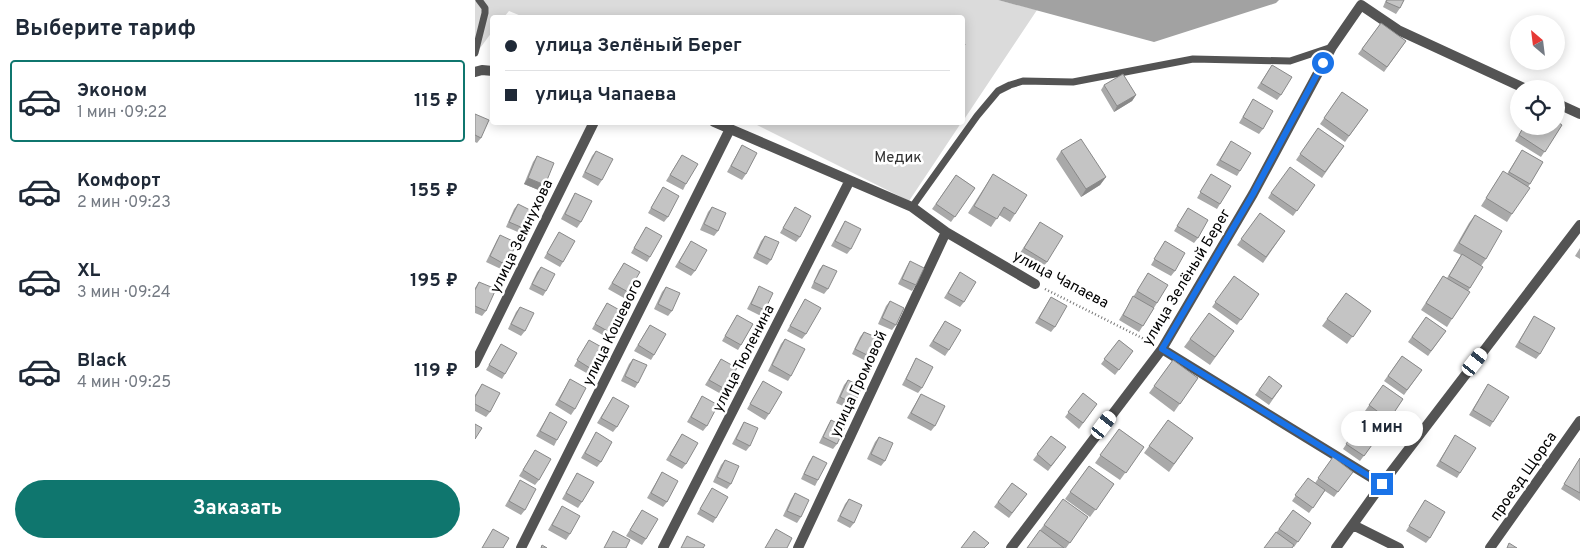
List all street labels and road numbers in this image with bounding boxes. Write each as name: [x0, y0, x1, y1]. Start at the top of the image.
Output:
street label: улица Земнухова: [487, 177, 558, 297]
street label: улица Зелёный Берег: [1139, 206, 1236, 350]
street label: улица Чапаева: [1009, 247, 1111, 314]
street label: улица Кошевого: [579, 276, 647, 389]
street label: улица Тюленина: [709, 302, 780, 416]
street label: улица Громовой: [826, 328, 892, 441]
street label: проезд Щорса: [1486, 429, 1562, 525]

